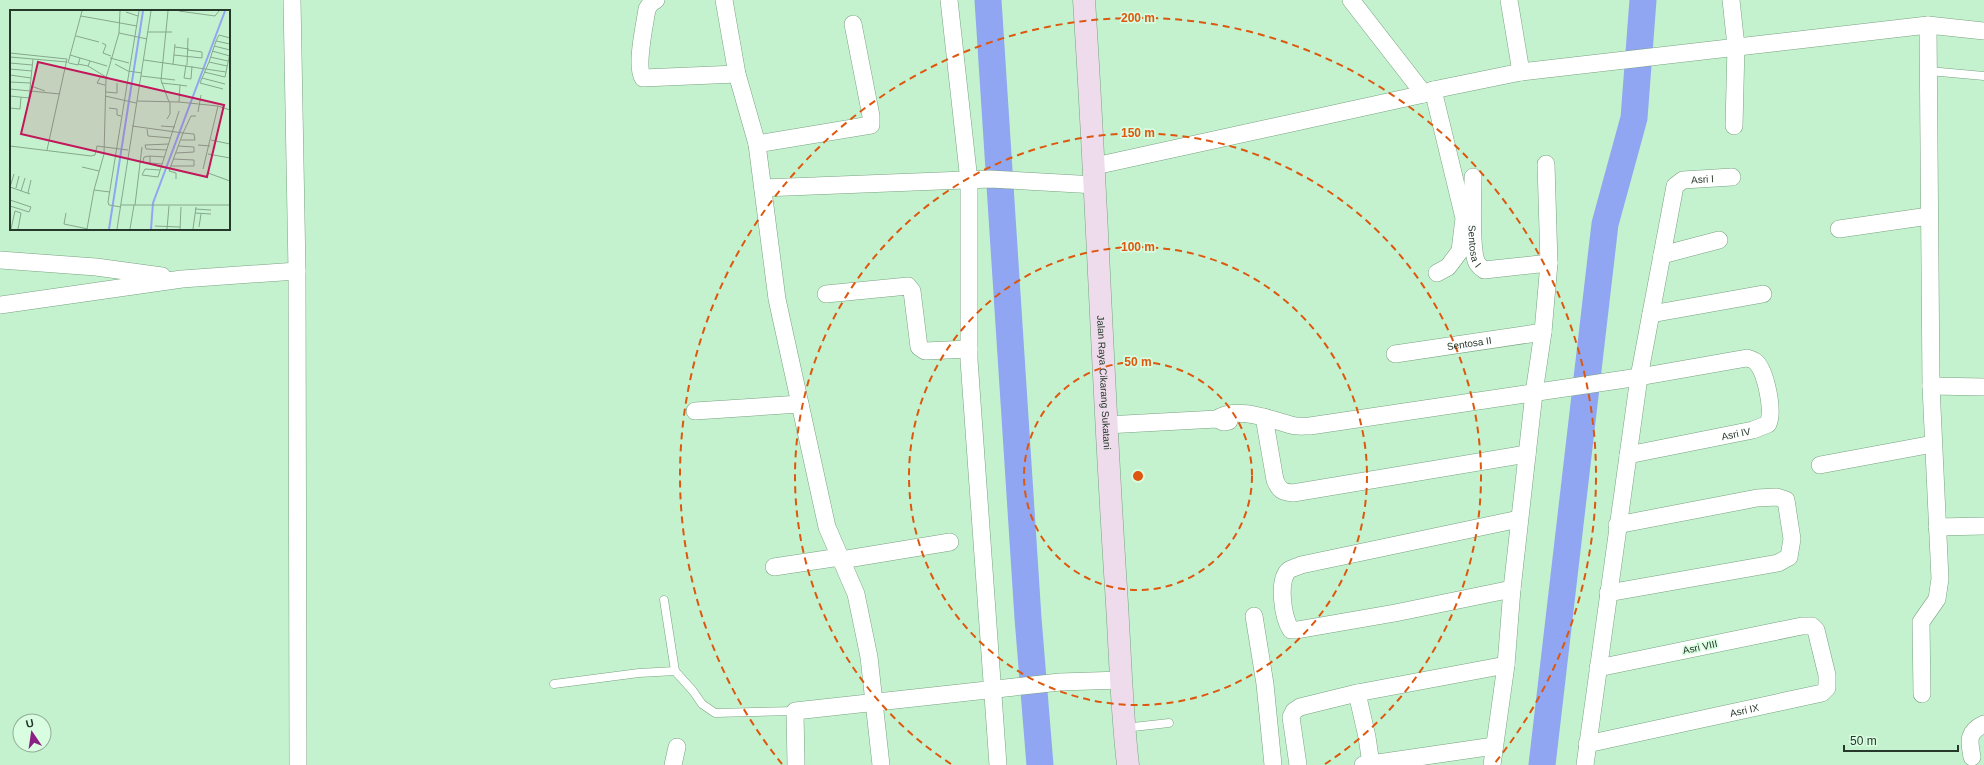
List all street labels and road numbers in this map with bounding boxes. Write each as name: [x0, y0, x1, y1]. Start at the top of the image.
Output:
street label: Asri I: [1691, 173, 1714, 185]
street label: Sentosa I: [1467, 225, 1484, 269]
street label: Jalan Raya Cikarang Sukatani: [1096, 315, 1113, 450]
street label: Sentosa II: [1446, 334, 1492, 352]
street label: Asri IV: [1720, 425, 1752, 442]
street label: Asri VIII: [1682, 638, 1718, 656]
street label: Asri IX: [1729, 701, 1760, 718]

